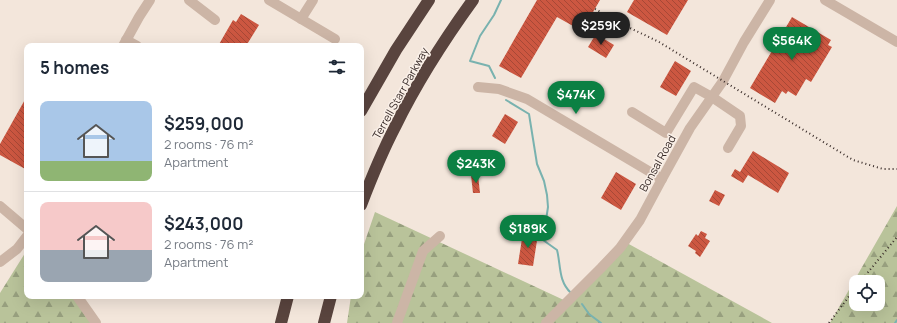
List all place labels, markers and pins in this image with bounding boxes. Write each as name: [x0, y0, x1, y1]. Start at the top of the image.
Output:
pin: $259K: [573, 12, 629, 46]
pin: $564K: [764, 27, 820, 61]
pin: $474K: [548, 81, 604, 115]
pin: $243K: [448, 150, 504, 184]
pin: $189K: [500, 215, 556, 249]

